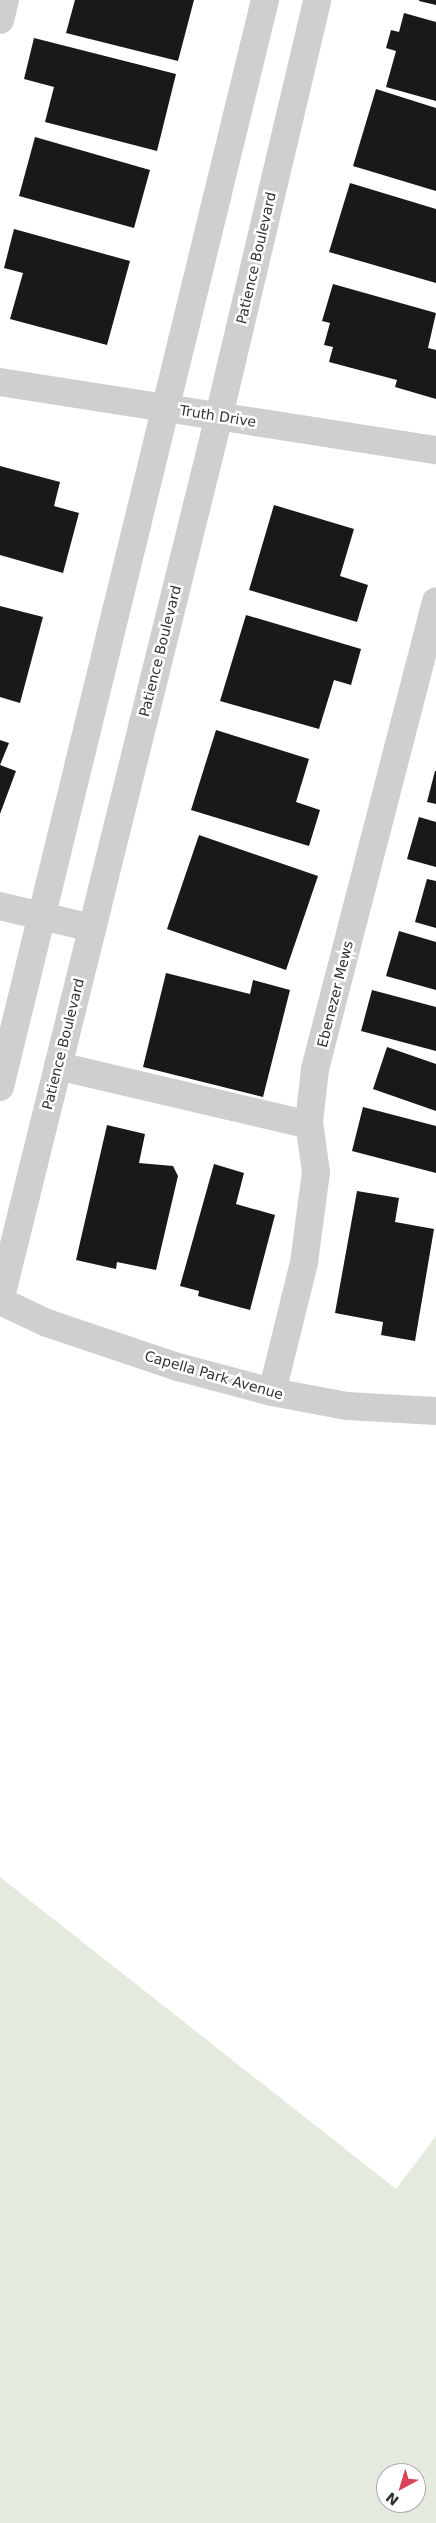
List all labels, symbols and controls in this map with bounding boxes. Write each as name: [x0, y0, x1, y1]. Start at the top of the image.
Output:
street label: Patience Boulevard: [233, 190, 279, 326]
street label: Truth Drive: [179, 402, 257, 430]
street label: Patience Boulevard: [136, 584, 184, 718]
street label: Ebenezer Mews: [314, 939, 356, 1049]
street label: Patience Boulevard: [39, 977, 87, 1111]
street label: Capella Park Avenue: [143, 1347, 285, 1403]
north arrow: [376, 2463, 426, 2513]
text: N: [383, 2489, 402, 2509]

